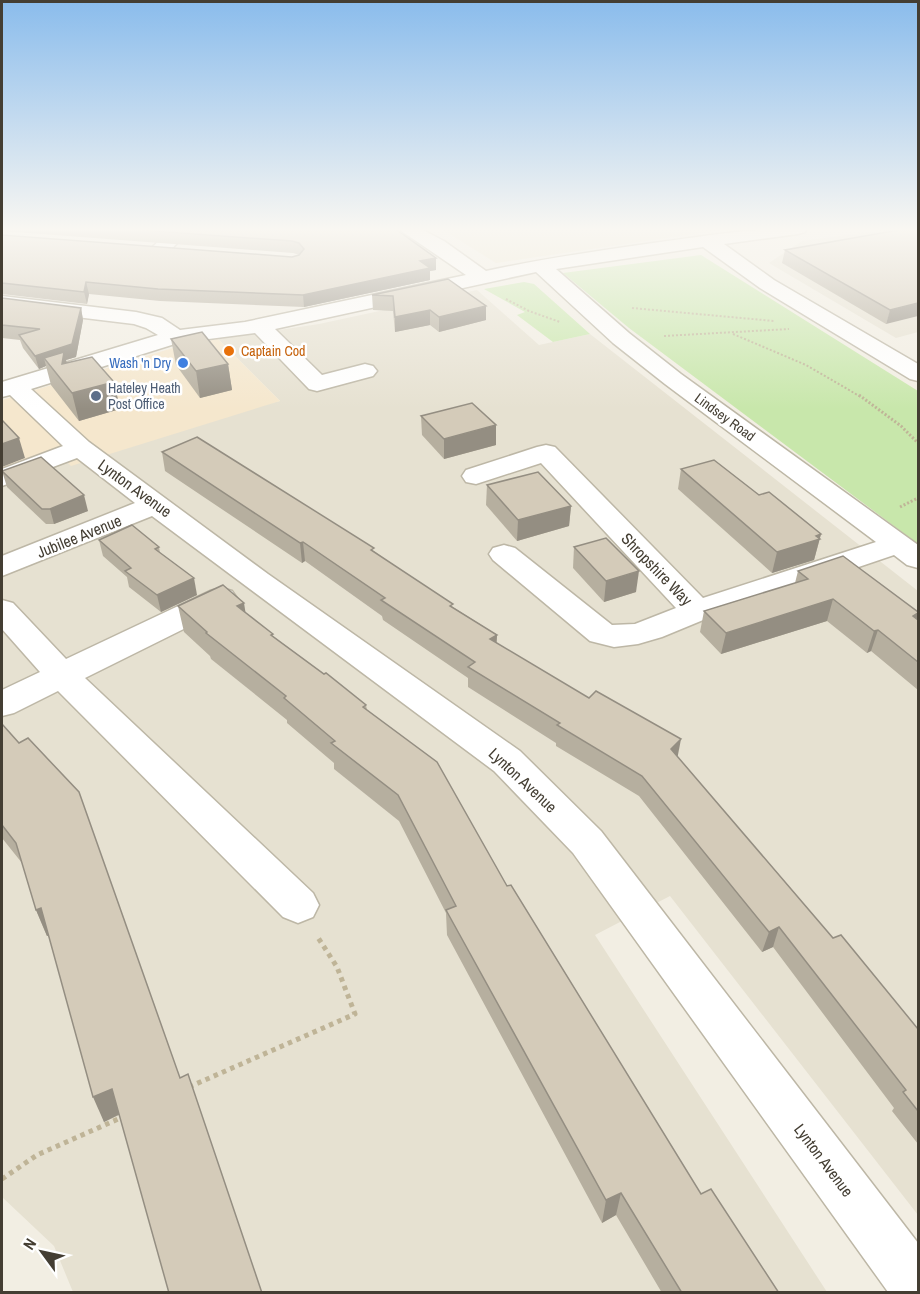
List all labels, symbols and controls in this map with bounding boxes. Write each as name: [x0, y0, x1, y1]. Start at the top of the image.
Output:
place label: Captain Cod: [241, 342, 305, 360]
marker: Captain Cod: [222, 344, 236, 358]
place label: Wash 'n Dry: [109, 354, 171, 372]
marker: Wash 'n Dry: [176, 356, 190, 370]
place label: Hateley Heath Post Office: [108, 379, 181, 413]
marker: Hateley Heath Post Office: [89, 389, 103, 403]
street label: Lindsey Road: [691, 389, 759, 445]
street label: Lynton Avenue: [94, 454, 176, 522]
street label: Jubilee Avenue: [33, 509, 125, 563]
street label: Shropshire Way: [617, 528, 698, 611]
street label: Lynton Avenue: [484, 743, 562, 817]
street label: Lynton Avenue: [789, 1119, 859, 1201]
north arrow: [12, 1222, 72, 1282]
text: N: [18, 1234, 41, 1254]

